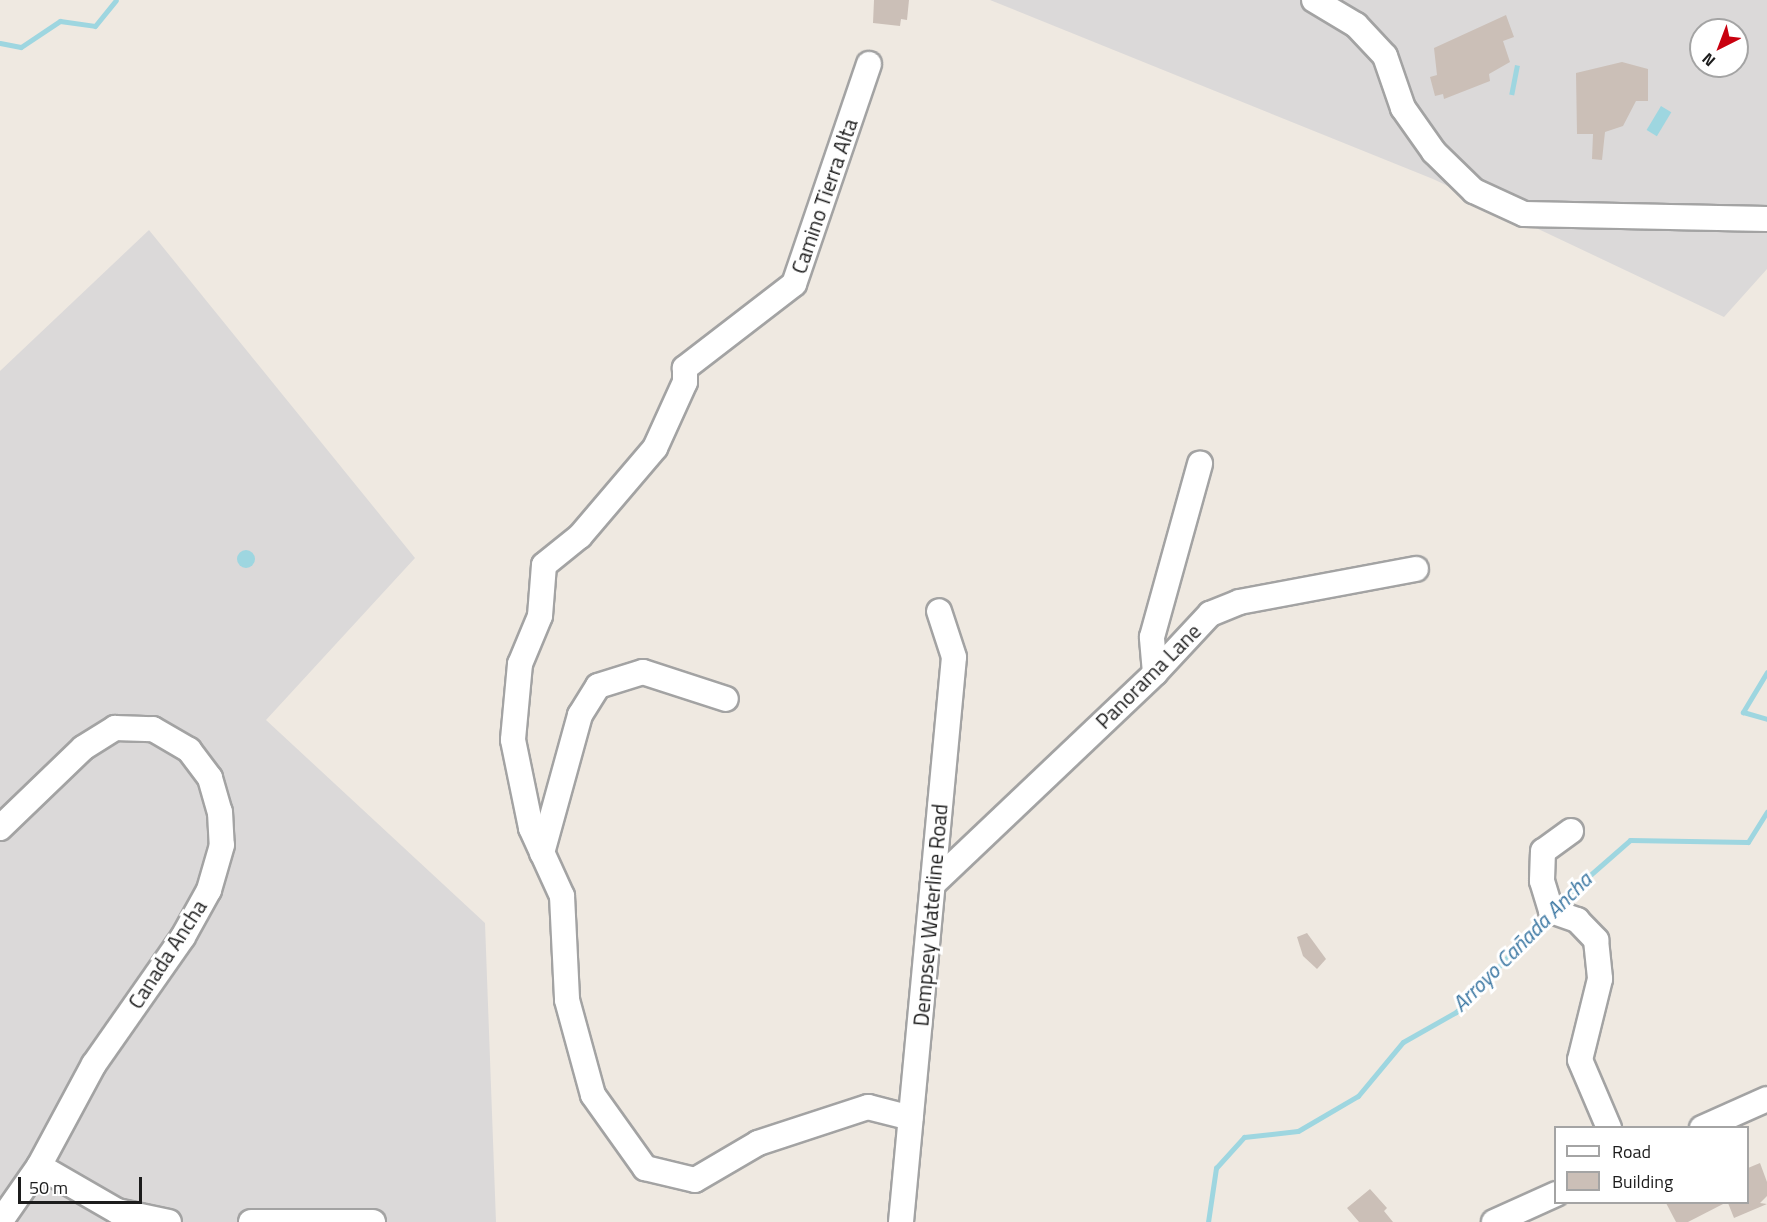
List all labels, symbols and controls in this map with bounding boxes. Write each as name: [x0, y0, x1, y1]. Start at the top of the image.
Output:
north arrow: [1689, 18, 1749, 78]
text: N: [1696, 47, 1720, 73]
street label: Camino Tierra Alta: [786, 115, 862, 277]
street label: Panorama Lane: [1090, 618, 1206, 734]
street label: Dempsey Waterline Road: [908, 803, 952, 1027]
water label: Arroyo Cañada Ancha: [1447, 867, 1597, 1017]
street label: Canada Ancha: [122, 895, 212, 1013]
legend: [1554, 1126, 1749, 1204]
text: Road: [1612, 1138, 1651, 1165]
scale bar: [21, 1165, 146, 1203]
text: Building: [1612, 1168, 1673, 1195]
text: 50 m: [29, 1174, 68, 1201]

